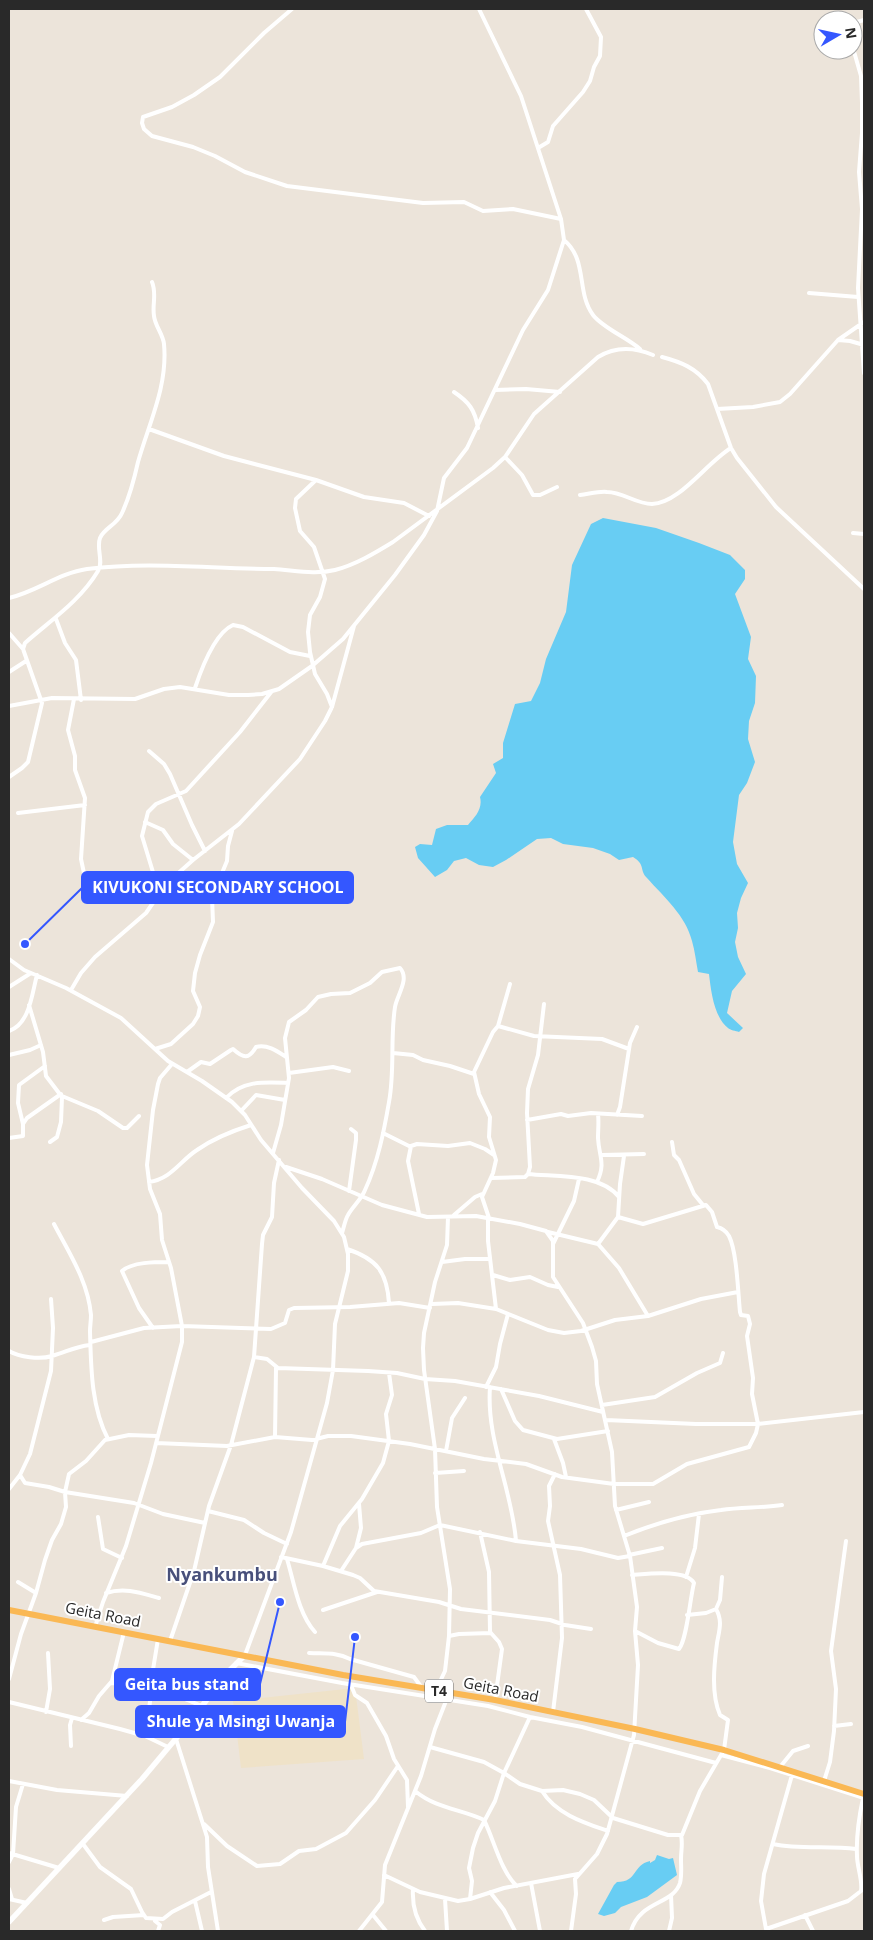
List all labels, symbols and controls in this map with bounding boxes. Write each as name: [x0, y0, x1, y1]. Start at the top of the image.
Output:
north arrow: [813, 10, 863, 60]
text: N: [841, 26, 862, 40]
callout: KIVUKONI SECONDARY SCHOOL: [82, 872, 353, 903]
text: KIVUKONI SECONDARY SCHOOL: [92, 876, 344, 898]
district label: Nyankumbu: [166, 1562, 278, 1586]
street label: Geita Road: [64, 1597, 143, 1631]
callout: Geita bus stand: [115, 1669, 260, 1700]
street label: Geita Road: [462, 1672, 541, 1706]
text: Geita bus stand: [125, 1673, 249, 1695]
road number: T4: [425, 1680, 453, 1702]
callout: Shule ya Msingi Uwanja: [136, 1706, 345, 1737]
text: Shule ya Msingi Uwanja: [147, 1710, 335, 1732]

